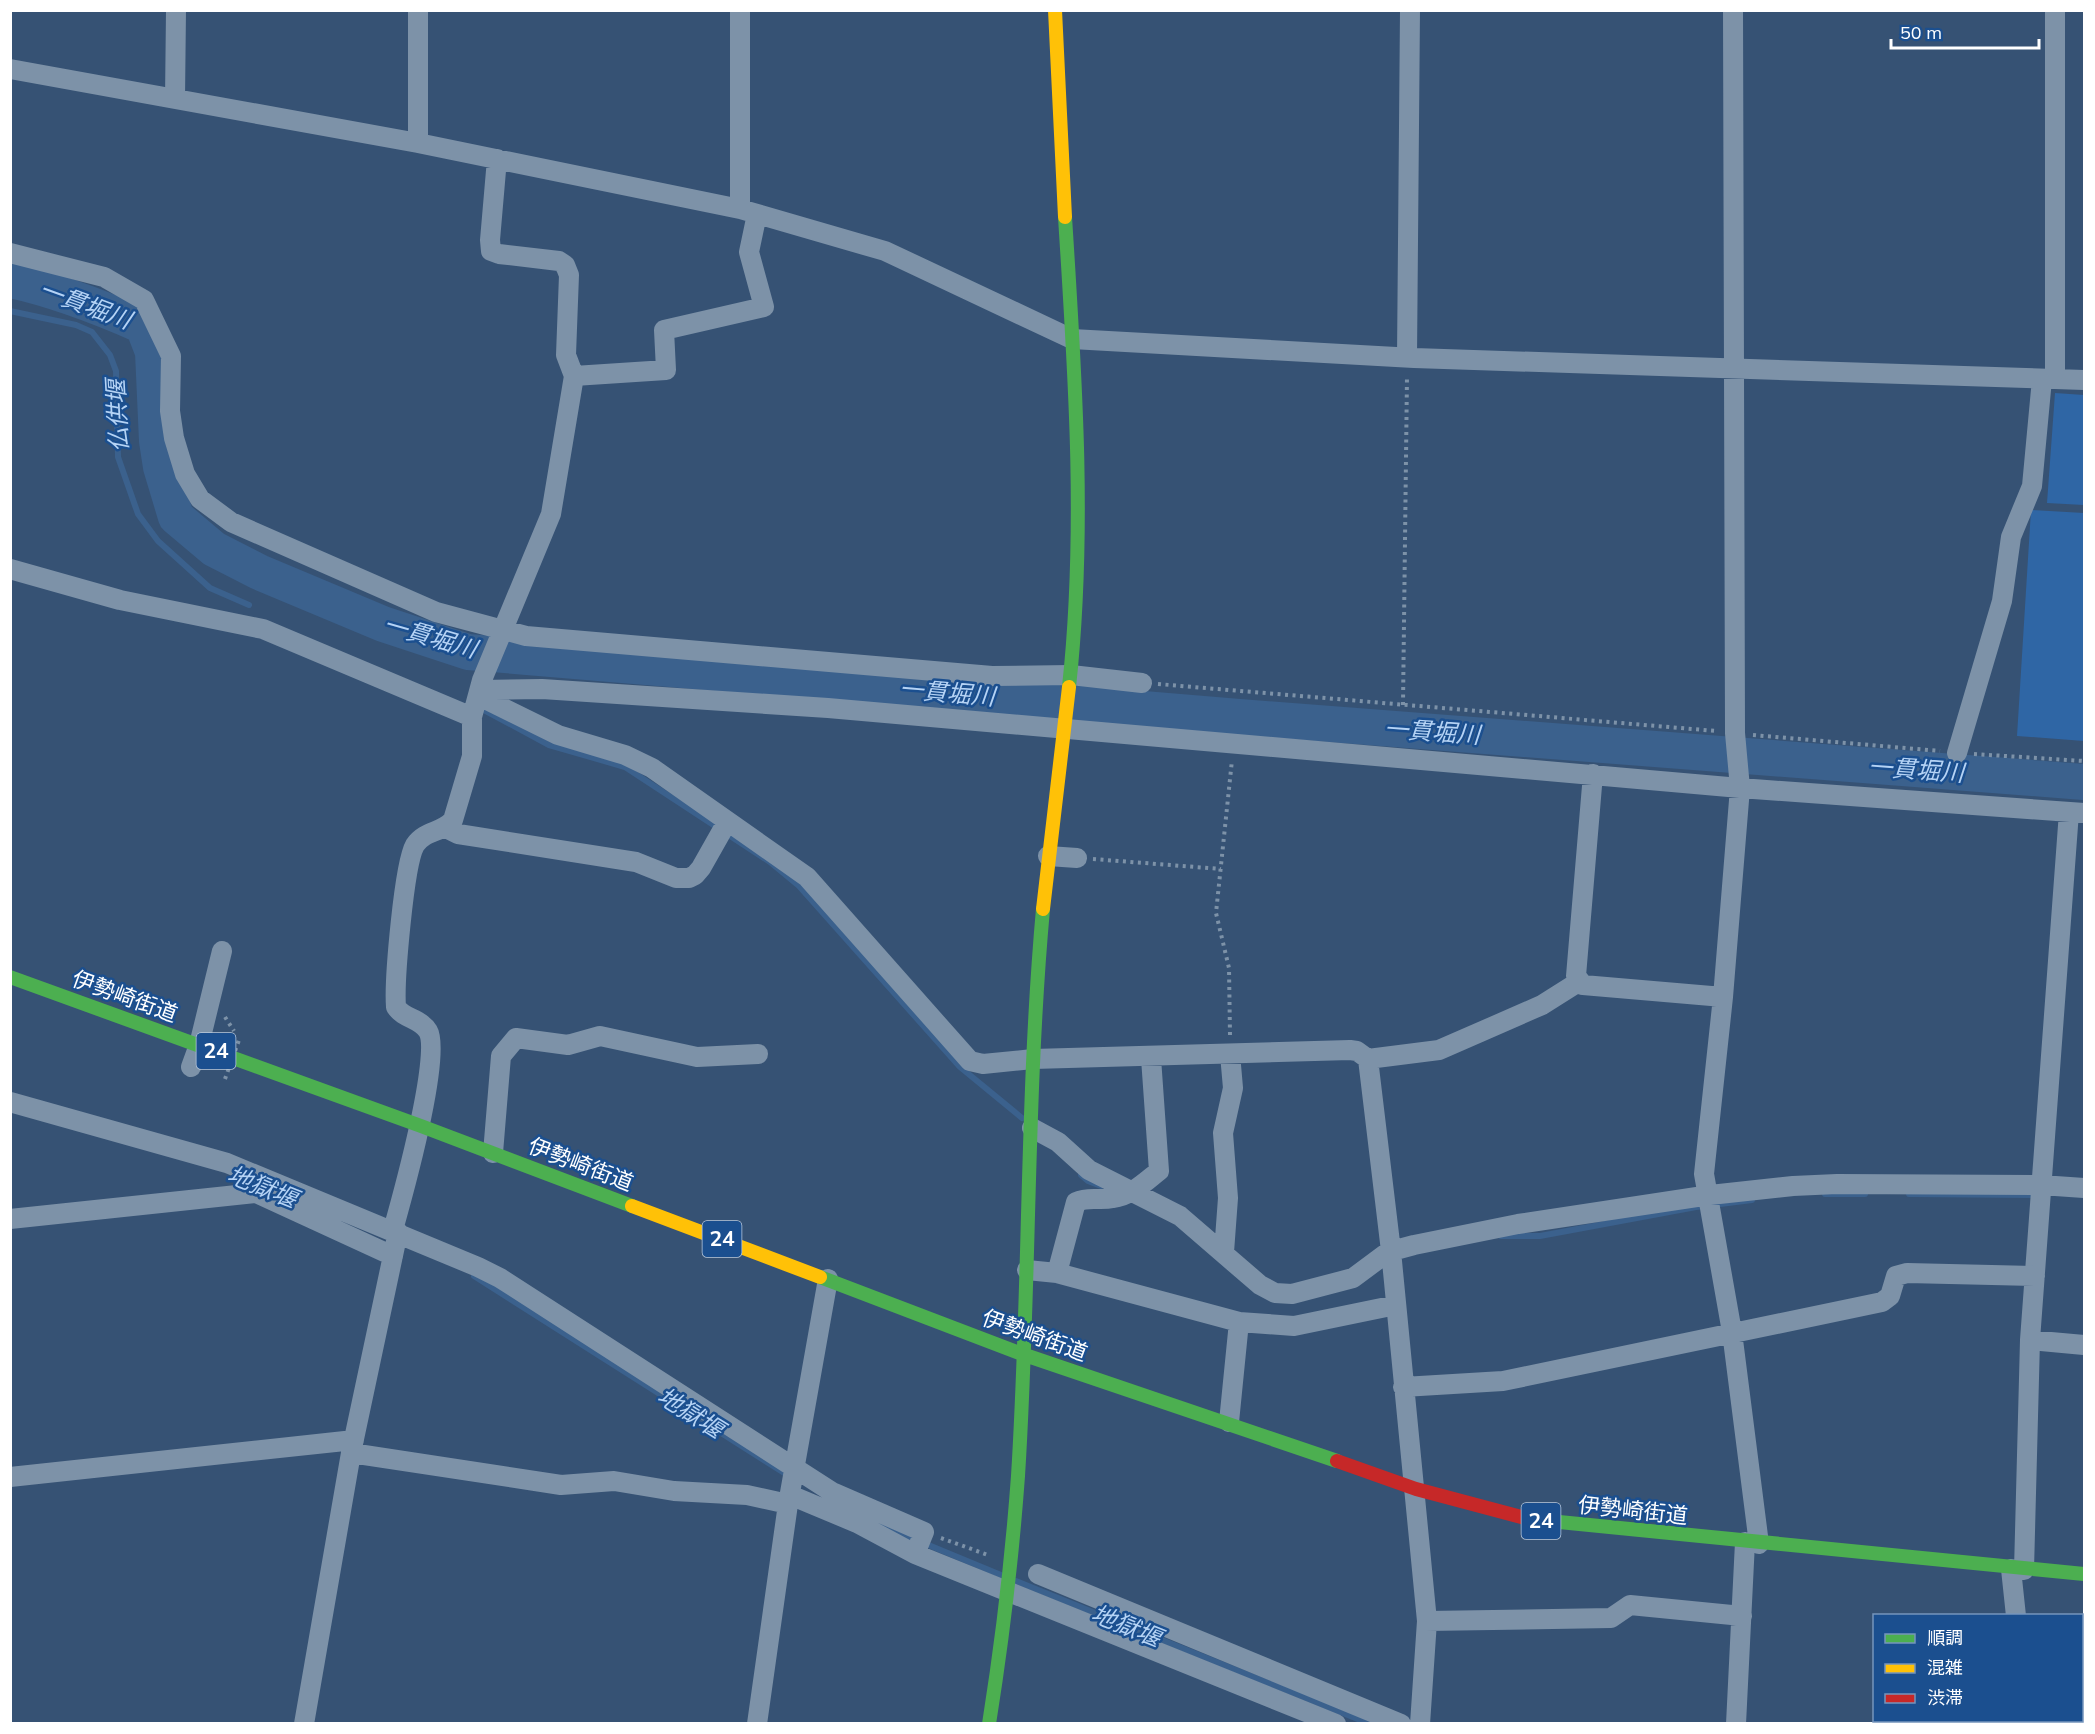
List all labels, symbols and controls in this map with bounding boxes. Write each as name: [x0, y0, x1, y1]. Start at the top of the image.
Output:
scale bar: [1891, 12, 2040, 50]
text: 50 m: [1900, 21, 1942, 44]
water label: 一貫堀川: [35, 274, 138, 336]
water label: 仏供堰: [100, 375, 134, 453]
water label: 一貫堀川: [380, 608, 483, 665]
water label: 一貫堀川: [898, 673, 999, 711]
water label: 一貫堀川: [1383, 713, 1484, 750]
water label: 一貫堀川: [1867, 751, 1968, 788]
street label: 伊勢崎街道: [69, 964, 181, 1028]
road number: 24: [196, 1033, 236, 1069]
street label: 伊勢崎街道: [525, 1131, 637, 1197]
water label: 地獄堰: [223, 1159, 305, 1215]
road number: 24: [702, 1221, 742, 1257]
street label: 伊勢崎街道: [979, 1303, 1091, 1367]
water label: 地獄堰: [652, 1380, 732, 1446]
street label: 伊勢崎街道: [1577, 1490, 1689, 1530]
road number: 24: [1522, 1503, 1560, 1539]
water label: 地獄堰: [1087, 1598, 1169, 1654]
legend: [1873, 1614, 2083, 1722]
text: 順調: [1927, 1626, 1963, 1649]
text: 混雑: [1927, 1656, 1963, 1679]
text: 渋滞: [1927, 1686, 1963, 1709]

